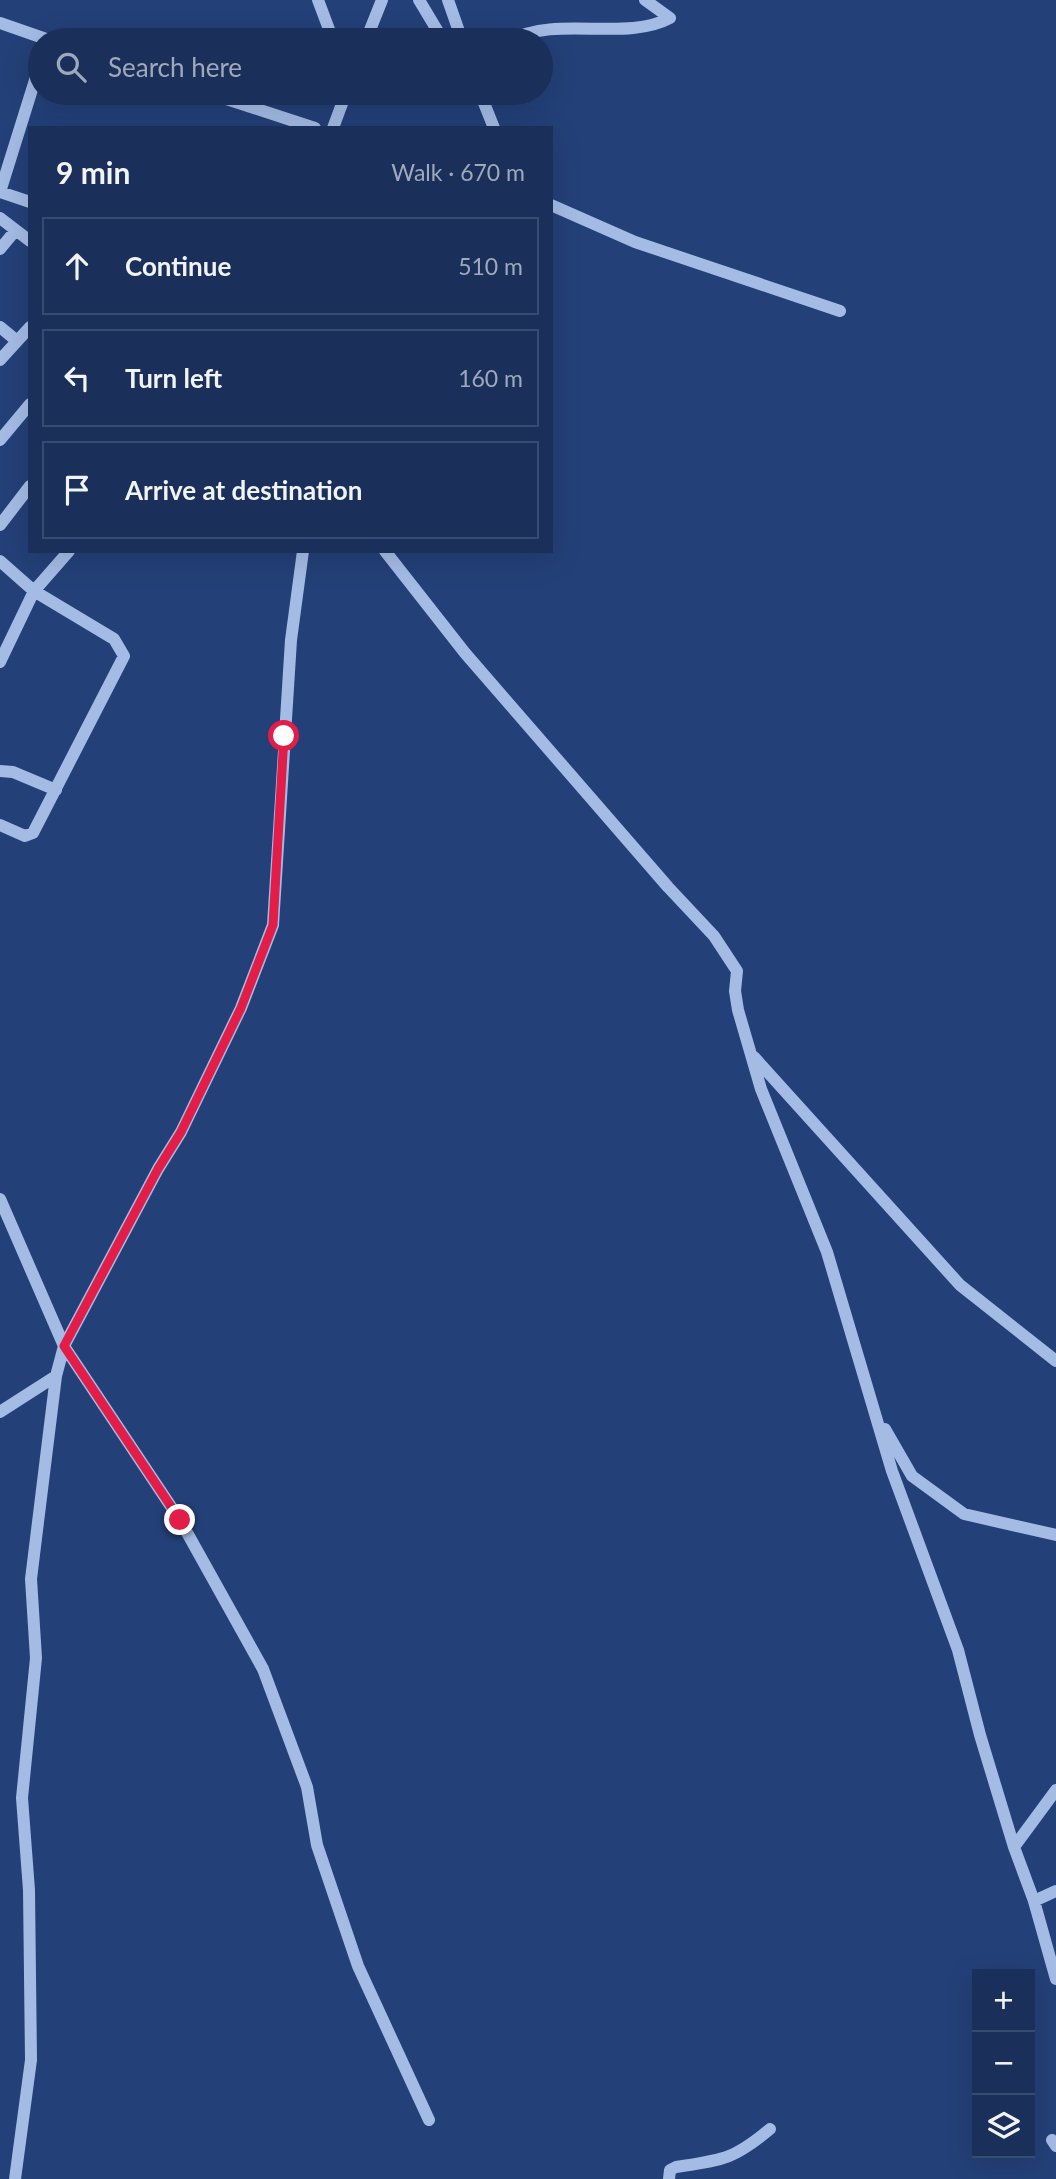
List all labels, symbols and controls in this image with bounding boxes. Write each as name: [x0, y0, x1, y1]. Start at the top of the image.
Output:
search box: [28, 28, 553, 105]
icon: search: [52, 48, 90, 86]
text: Search here: [108, 51, 242, 83]
text: 9 min: [56, 154, 130, 190]
text: Walk · 670 m: [391, 158, 525, 186]
icon: ahead: [58, 247, 96, 285]
text: Continue: [125, 250, 231, 282]
text: 510 m: [458, 252, 523, 280]
icon: left: [58, 359, 96, 397]
text: Turn left: [125, 362, 222, 394]
text: 160 m: [458, 364, 523, 392]
icon: arrive: [58, 471, 96, 509]
text: Arrive at destination: [125, 474, 362, 506]
route start: [268, 720, 299, 751]
route end: [164, 1504, 195, 1535]
map controls: [972, 1969, 1035, 2158]
button: +: [972, 1969, 1035, 2032]
button: −: [972, 2032, 1035, 2095]
button: layers: [972, 2095, 1035, 2158]

